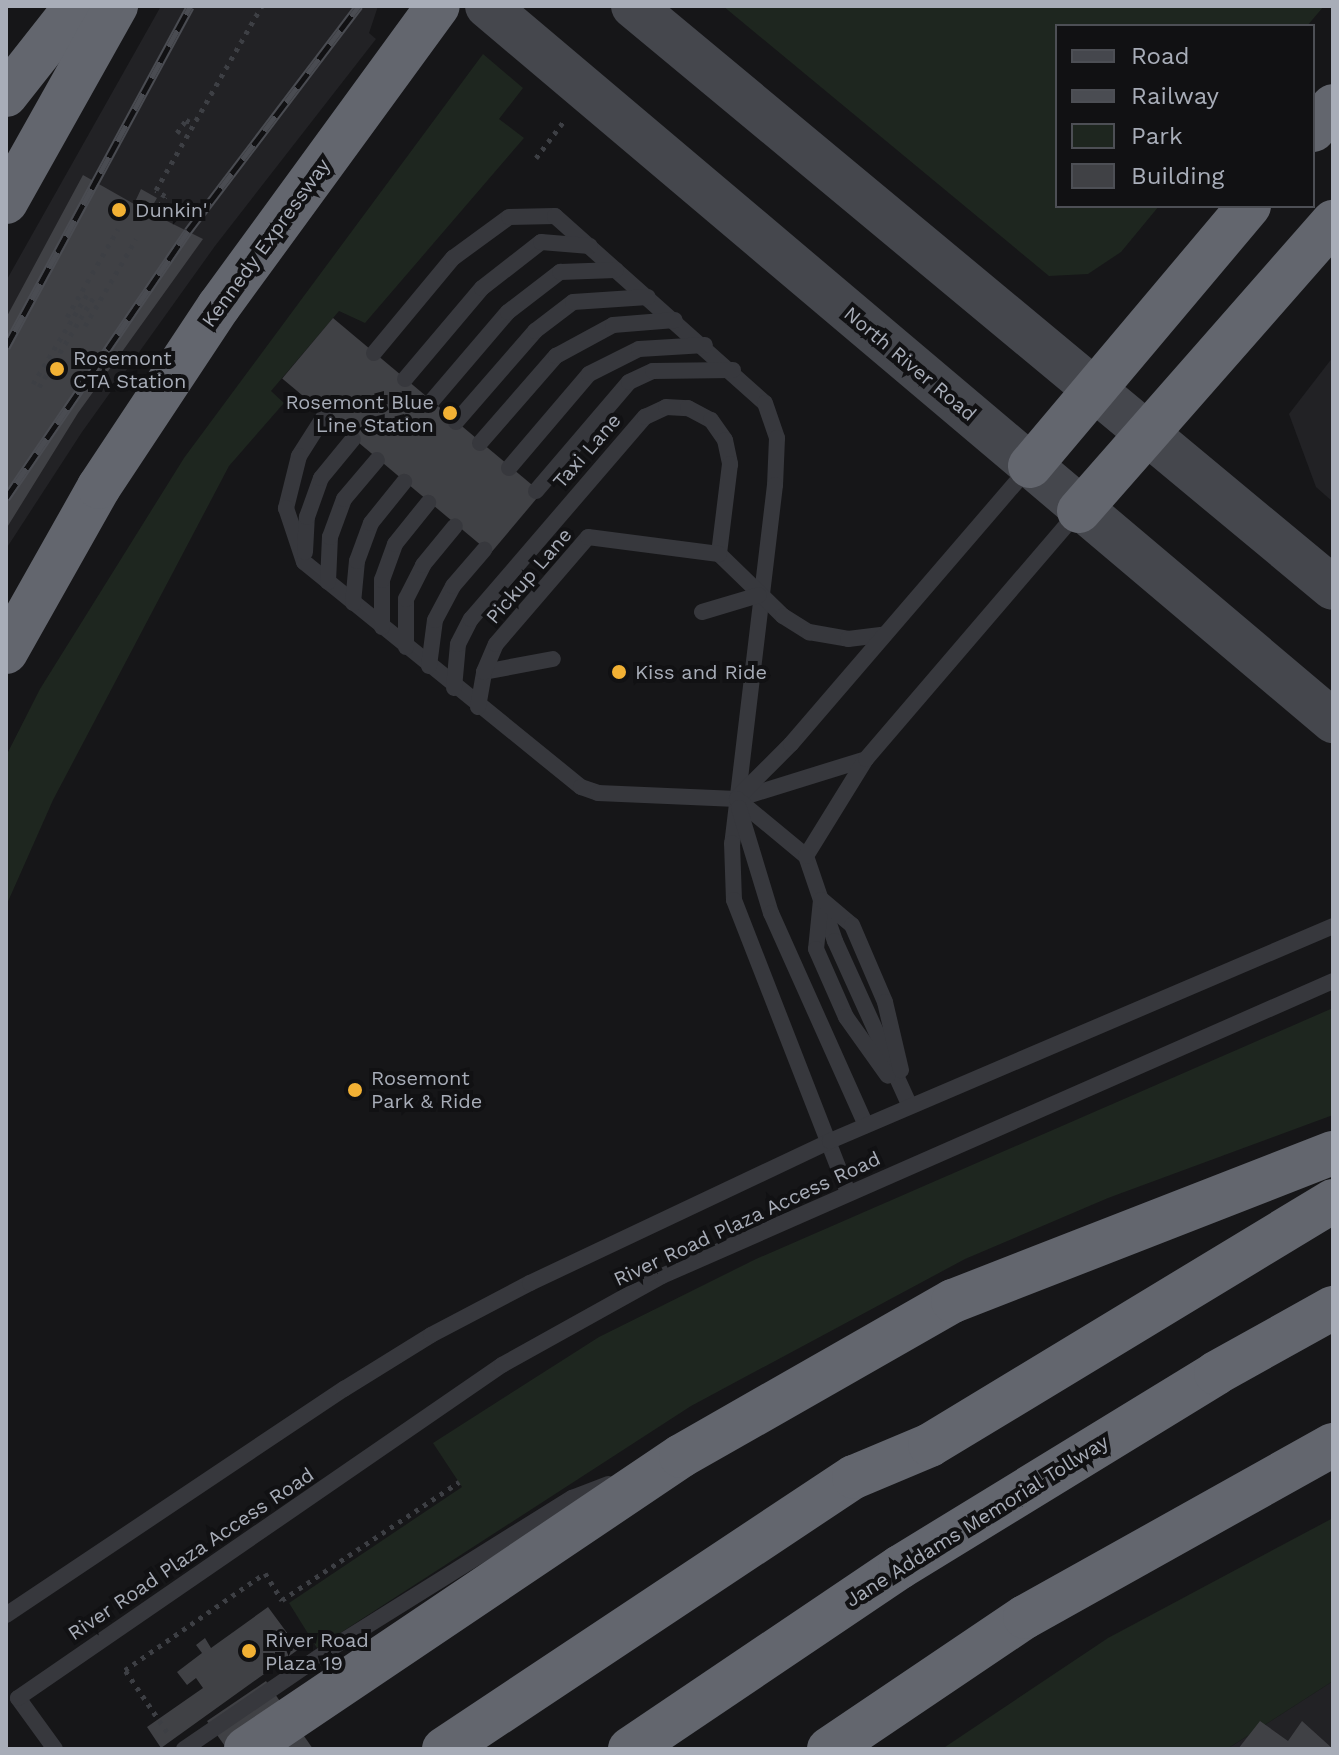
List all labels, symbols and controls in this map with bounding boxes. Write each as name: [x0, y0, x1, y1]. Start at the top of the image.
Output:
legend: [1055, 24, 1315, 208]
text: Road: [1131, 42, 1190, 70]
text: Railway: [1131, 82, 1219, 110]
text: Park: [1131, 122, 1183, 150]
street label: Kennedy Expressway: [197, 154, 335, 332]
text: Building: [1131, 162, 1224, 190]
place label: Dunkin': [135, 198, 207, 222]
marker: Dunkin': [110, 201, 128, 219]
street label: North River Road: [839, 301, 981, 427]
place label: Rosemont CTA Station: [73, 346, 187, 393]
marker: Rosemont CTA Station: [48, 360, 66, 378]
place label: Rosemont Blue Line Station: [285, 390, 434, 437]
marker: Rosemont Blue Line Station: [441, 404, 459, 422]
street label: Taxi Lane: [548, 409, 626, 493]
street label: Pickup Lane: [481, 523, 577, 629]
place label: Kiss and Ride: [635, 660, 767, 684]
marker: Kiss and Ride: [610, 663, 628, 681]
place label: Rosemont Park & Ride: [371, 1066, 483, 1113]
marker: Rosemont Park & Ride: [346, 1081, 364, 1099]
street label: River Road Plaza Access Road: [609, 1146, 885, 1292]
street label: Jane Addams Memorial Tollway: [840, 1429, 1114, 1613]
street label: River Road Plaza Access Road: [63, 1462, 319, 1646]
place label: River Road Plaza 19: [265, 1628, 369, 1675]
marker: River Road Plaza 19: [240, 1642, 258, 1660]

